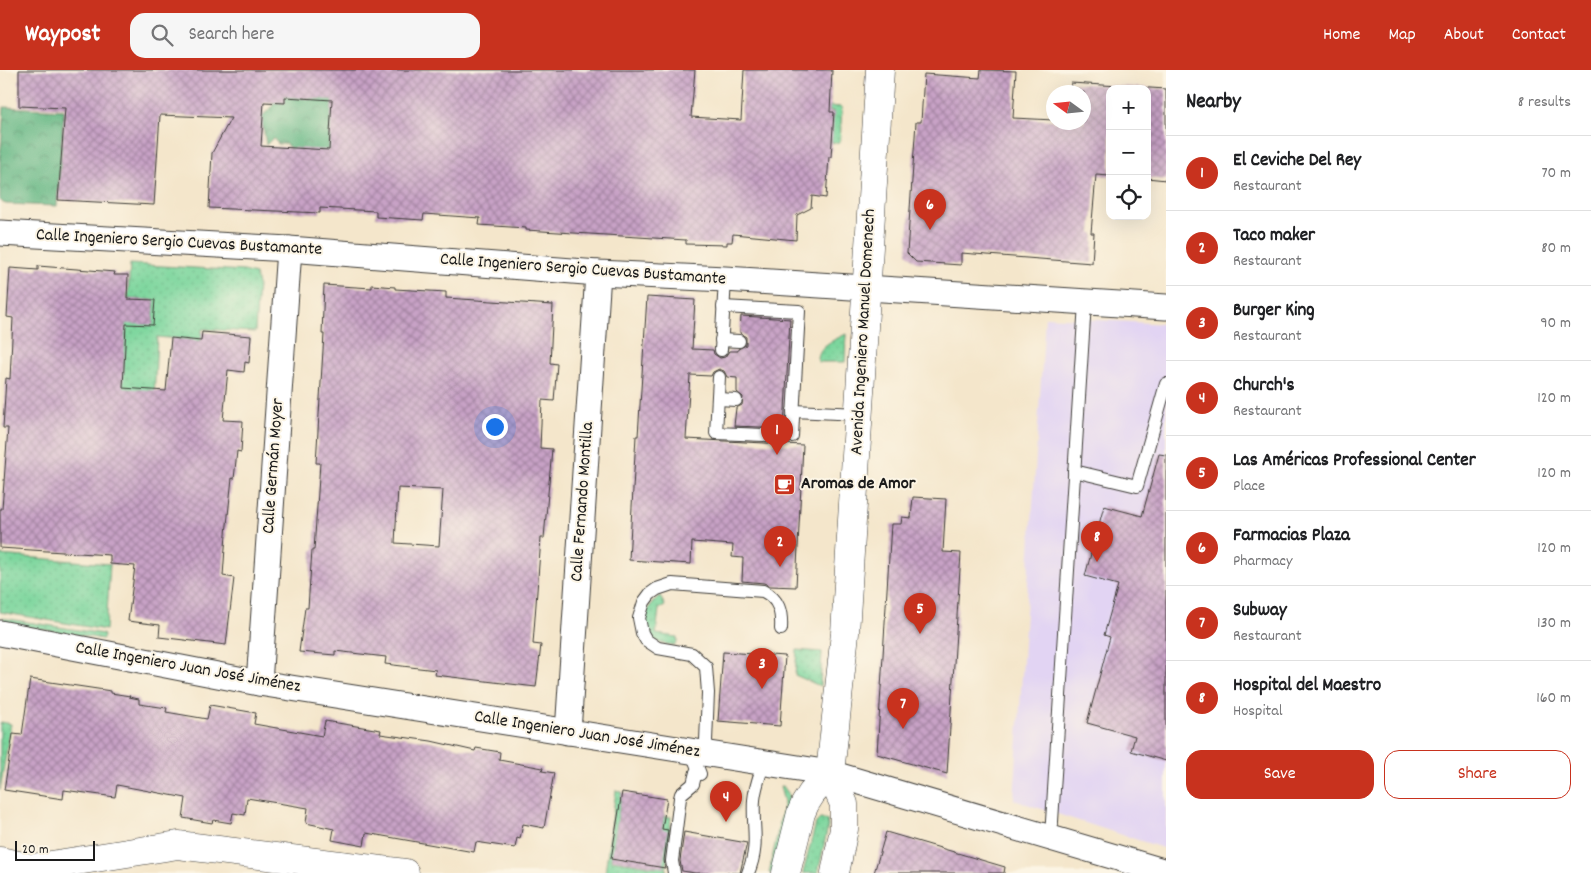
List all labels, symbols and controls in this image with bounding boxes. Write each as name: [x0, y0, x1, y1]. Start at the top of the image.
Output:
search box: [130, 13, 480, 58]
text: Waypost: [25, 18, 100, 52]
icon: search: [148, 21, 176, 49]
text: Search here: [188, 22, 274, 49]
text: Home: [1323, 23, 1360, 48]
text: Map: [1388, 23, 1416, 48]
text: About: [1444, 23, 1484, 48]
text: Contact: [1512, 23, 1566, 48]
north arrow: [1046, 85, 1091, 130]
map controls: [1106, 85, 1151, 220]
button: +: [1106, 85, 1151, 130]
text: Nearby: [1186, 88, 1241, 118]
text: 8 results: [1518, 91, 1571, 114]
button: −: [1106, 130, 1151, 175]
text: El Ceviche Del Rey: [1233, 148, 1361, 175]
text: 1: [1200, 162, 1204, 185]
text: 70 m: [1541, 162, 1571, 185]
button: locate: [1106, 175, 1151, 220]
text: Restaurant: [1233, 175, 1302, 198]
pin: 6: [914, 189, 946, 230]
street label: Avenida Ingeniero Manuel Domenech: [845, 208, 883, 456]
street label: Calle Ingeniero Sergio Cuevas Bustamante: [35, 223, 323, 263]
text: Taco maker: [1233, 223, 1315, 250]
text: 2: [1199, 237, 1206, 260]
text: 80 m: [1541, 237, 1571, 260]
street label: Calle Ingeniero Sergio Cuevas Bustamante: [439, 248, 727, 292]
text: Restaurant: [1233, 250, 1302, 273]
text: Burger King: [1233, 298, 1315, 325]
text: 3: [1198, 312, 1206, 335]
text: 90 m: [1540, 312, 1571, 335]
text: Restaurant: [1233, 325, 1302, 348]
text: Church's: [1233, 373, 1294, 400]
text: 4: [1199, 387, 1205, 410]
text: 120 m: [1537, 387, 1571, 410]
street label: Calle Germán Moyer: [257, 397, 291, 535]
text: Restaurant: [1233, 400, 1302, 423]
your location: [482, 414, 508, 440]
pin: 1: [761, 414, 793, 455]
street label: Calle Fernando Montilla: [565, 421, 601, 583]
text: Las Américas Professional Center: [1233, 448, 1476, 475]
text: 5: [1198, 462, 1206, 485]
text: 120 m: [1537, 462, 1571, 485]
cafe icon: Aromas de Amor: [773, 472, 797, 496]
place label: Aromas de Amor: [801, 472, 916, 497]
text: Place: [1233, 475, 1265, 498]
pin: 8: [1081, 521, 1113, 562]
text: Farmacias Plaza: [1233, 523, 1350, 550]
pin: 2: [764, 526, 796, 567]
text: 6: [1198, 537, 1206, 560]
text: 120 m: [1537, 537, 1571, 560]
text: Pharmacy: [1233, 550, 1292, 573]
pin: 5: [904, 593, 936, 634]
text: Subway: [1233, 598, 1287, 625]
text: 7: [1199, 612, 1205, 635]
text: 130 m: [1537, 612, 1571, 635]
text: Restaurant: [1233, 625, 1302, 648]
street label: Calle Ingeniero Juan José Jiménez: [73, 636, 303, 700]
pin: 3: [746, 648, 778, 689]
text: Hospital del Maestro: [1233, 673, 1381, 700]
text: 8: [1199, 687, 1205, 710]
text: 160 m: [1536, 687, 1571, 710]
pin: 7: [887, 688, 919, 729]
text: Hospital: [1233, 700, 1283, 723]
street label: Calle Ingeniero Juan José Jiménez: [472, 705, 702, 765]
button: Save: [1186, 750, 1374, 799]
button: Share: [1384, 750, 1571, 799]
pin: 4: [710, 781, 742, 822]
scale bar: [15, 838, 95, 861]
text: 20 m: [22, 840, 49, 860]

